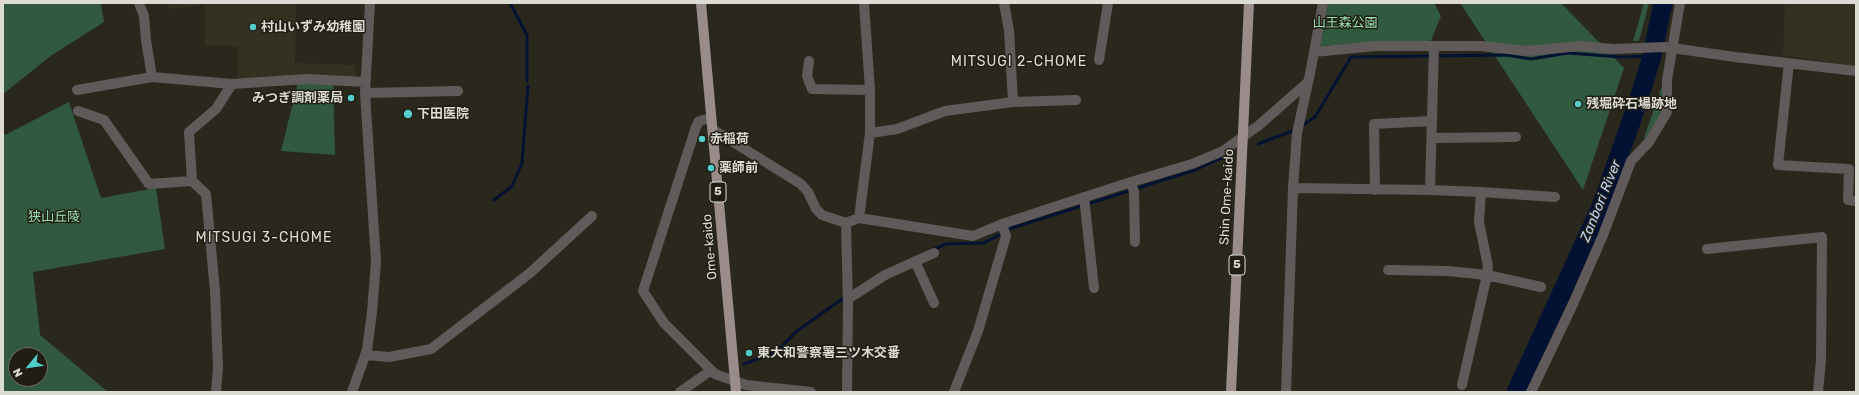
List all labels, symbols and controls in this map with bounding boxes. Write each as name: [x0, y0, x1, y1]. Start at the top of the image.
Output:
park label: 山王森公園: [1313, 15, 1377, 31]
place label: 村山いずみ幼稚園: [261, 19, 365, 35]
marker: 村山いずみ幼稚園: [248, 22, 258, 32]
district label: MITSUGI 2-CHOME: [951, 54, 1087, 70]
place label: みつぎ調剤薬局: [252, 90, 343, 106]
marker: みつぎ調剤薬局: [346, 93, 356, 103]
place label: 残堀砕石場跡地: [1586, 96, 1677, 112]
marker: 残堀砕石場跡地: [1573, 99, 1583, 109]
place label: 下田医院: [417, 106, 469, 122]
marker: 下田医院: [402, 108, 414, 120]
place label: 赤稲荷: [710, 131, 749, 147]
marker: 赤稲荷: [697, 134, 707, 144]
street label: Shin Ome-kaido: [1217, 149, 1237, 245]
water label: Zanbori River: [1577, 158, 1625, 244]
place label: 薬師前: [719, 160, 758, 176]
marker: 薬師前: [706, 163, 716, 173]
road number: 5: [710, 182, 726, 202]
park label: 狭山丘陵: [28, 209, 80, 225]
street label: Ome-kaido: [699, 213, 721, 281]
district label: MITSUGI 3-CHOME: [196, 230, 332, 246]
road number: 5: [1229, 255, 1245, 275]
place label: 東大和警察署三ツ木交番: [757, 345, 900, 361]
north arrow: [8, 347, 48, 387]
marker: 東大和警察署三ツ木交番: [744, 348, 754, 358]
text: N: [10, 366, 26, 379]

